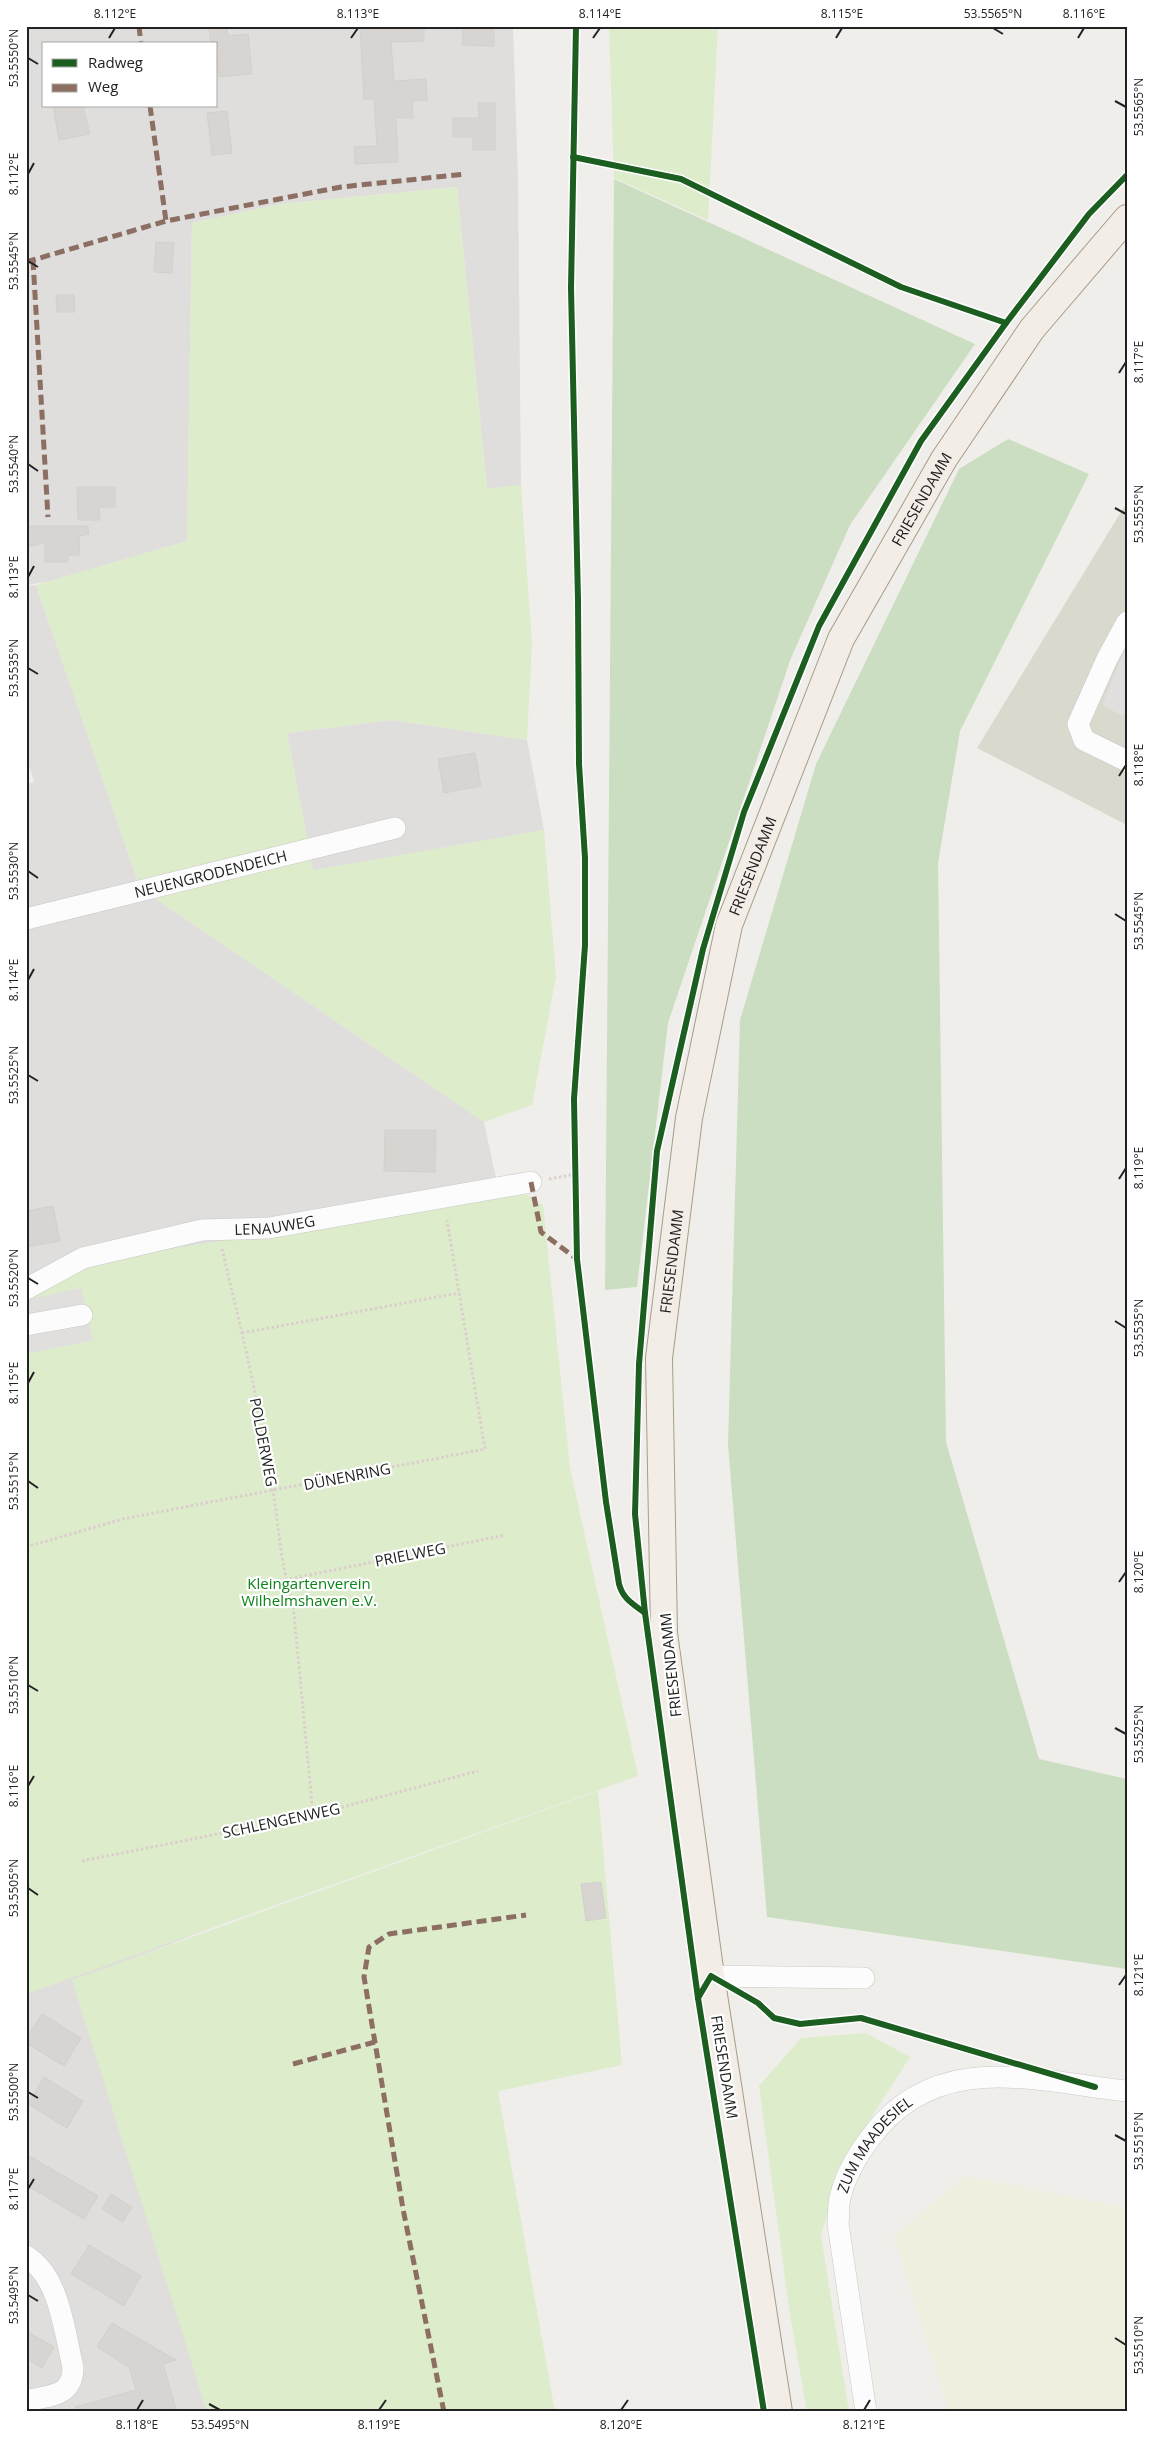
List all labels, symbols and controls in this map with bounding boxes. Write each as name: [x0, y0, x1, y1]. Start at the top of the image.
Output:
text: 8.112°E: [94, 5, 136, 22]
text: 8.113°E: [337, 5, 379, 22]
text: 8.114°E: [579, 5, 621, 22]
text: 8.115°E: [821, 5, 863, 22]
text: 53.5565°N: [964, 5, 1022, 22]
text: 8.116°E: [1063, 5, 1105, 22]
text: 53.5550°N: [5, 29, 22, 87]
legend: [42, 42, 218, 108]
text: Radweg: [88, 52, 143, 72]
text: Weg: [88, 76, 118, 96]
text: 53.5565°N: [1130, 78, 1147, 136]
text: 8.112°E: [5, 153, 22, 195]
text: 53.5545°N: [5, 232, 22, 290]
text: 8.117°E: [1130, 341, 1147, 383]
text: 53.5540°N: [5, 435, 22, 493]
street label: FRIESENDAMM: [886, 448, 956, 549]
text: 53.5555°N: [1130, 485, 1147, 543]
text: 8.113°E: [5, 556, 22, 598]
text: 53.5535°N: [5, 639, 22, 697]
text: 8.118°E: [1130, 744, 1147, 786]
street label: FRIESENDAMM: [724, 813, 781, 918]
text: 53.5530°N: [5, 842, 22, 900]
street label: NEUENGRODENDEICH: [132, 845, 289, 902]
text: 53.5545°N: [1130, 892, 1147, 950]
text: 8.114°E: [5, 959, 22, 1001]
text: 53.5525°N: [5, 1046, 22, 1104]
text: 8.119°E: [1130, 1147, 1147, 1189]
street label: FRIESENDAMM: [655, 1208, 688, 1315]
street label: LENAUWEG: [234, 1210, 316, 1239]
text: 53.5520°N: [5, 1249, 22, 1307]
text: 53.5535°N: [1130, 1299, 1147, 1357]
text: 8.115°E: [5, 1362, 22, 1404]
street label: POLDERWEG: [246, 1396, 282, 1488]
text: 53.5515°N: [5, 1452, 22, 1510]
street label: DÜNENRING: [302, 1458, 392, 1494]
street label: PRIELWEG: [373, 1537, 447, 1571]
text: 8.120°E: [1130, 1551, 1147, 1593]
park label: Kleingartenverein Wilhelmshaven e.V.: [241, 1573, 377, 1610]
street label: FRIESENDAMM: [655, 1612, 685, 1718]
text: 53.5510°N: [5, 1656, 22, 1714]
text: 53.5525°N: [1130, 1705, 1147, 1763]
text: 8.116°E: [5, 1765, 22, 1807]
street label: SCHLENGENWEG: [220, 1798, 342, 1842]
text: 53.5505°N: [5, 1859, 22, 1917]
text: 8.121°E: [1130, 1954, 1147, 1996]
street label: FRIESENDAMM: [707, 2014, 743, 2120]
text: 53.5500°N: [5, 2063, 22, 2121]
street label: ZUM MAADESIEL: [832, 2091, 916, 2195]
text: 53.5515°N: [1130, 2112, 1147, 2170]
text: 8.117°E: [5, 2168, 22, 2210]
text: 53.5495°N: [5, 2266, 22, 2324]
text: 53.5510°N: [1130, 2316, 1147, 2374]
text: 8.118°E: [116, 2416, 158, 2433]
text: 53.5495°N: [191, 2416, 249, 2433]
text: 8.119°E: [358, 2416, 400, 2433]
text: 8.120°E: [600, 2416, 642, 2433]
text: 8.121°E: [843, 2416, 885, 2433]

